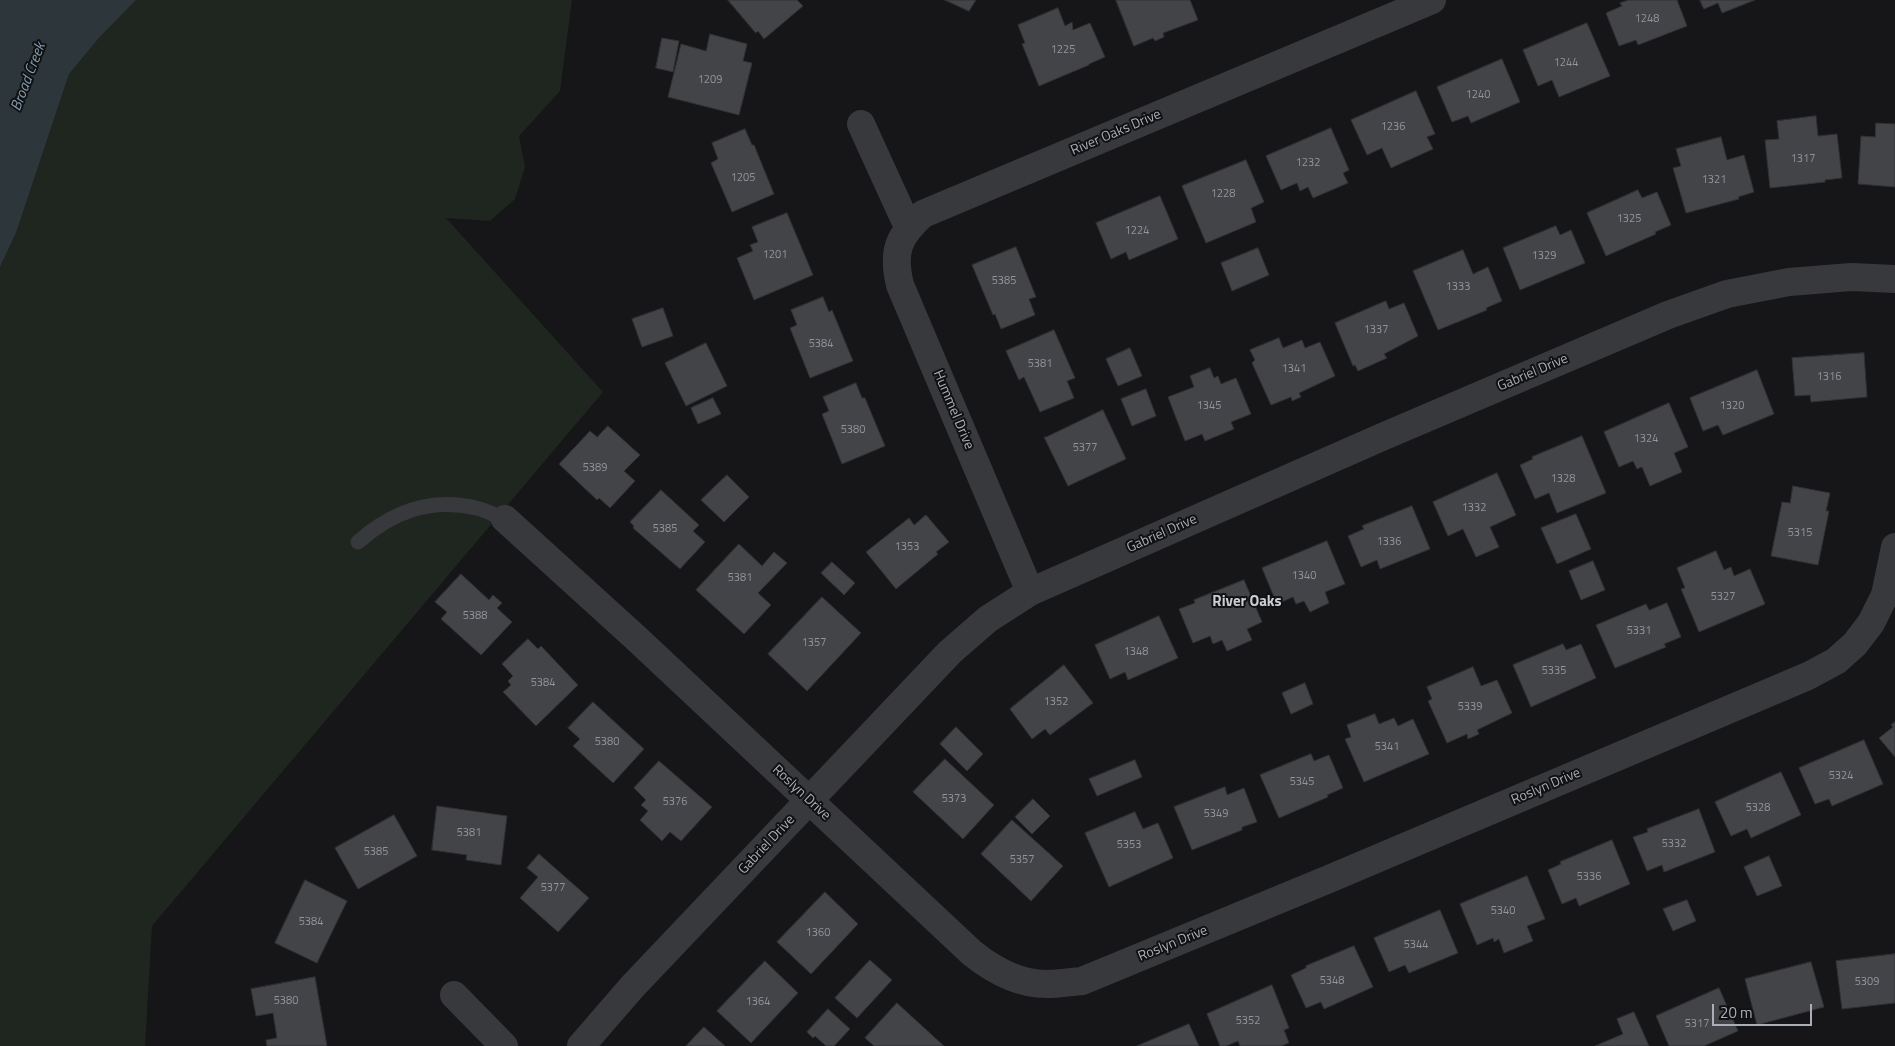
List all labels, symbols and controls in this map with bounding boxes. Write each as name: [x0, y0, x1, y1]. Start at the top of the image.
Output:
house number: 1248: [1635, 12, 1659, 26]
water label: Broad Creek: [8, 40, 50, 114]
house number: 1225: [1051, 43, 1075, 57]
house number: 1244: [1554, 56, 1578, 70]
house number: 1209: [698, 73, 722, 87]
house number: 1240: [1466, 88, 1490, 102]
street label: River Oaks Drive: [1068, 106, 1164, 160]
house number: 1236: [1381, 120, 1405, 134]
house number: 1317: [1791, 152, 1815, 166]
house number: 1232: [1296, 156, 1320, 170]
house number: 1205: [731, 171, 755, 185]
house number: 1321: [1702, 173, 1726, 187]
house number: 1228: [1211, 187, 1235, 201]
house number: 1325: [1617, 212, 1641, 226]
house number: 1224: [1125, 224, 1149, 238]
house number: 1201: [763, 248, 787, 262]
house number: 1329: [1532, 249, 1556, 263]
house number: 5385: [992, 274, 1016, 288]
house number: 1333: [1446, 280, 1470, 294]
house number: 1337: [1364, 323, 1388, 337]
house number: 5384: [809, 337, 833, 351]
street label: Gabriel Drive: [1495, 351, 1571, 395]
house number: 5381: [1028, 357, 1052, 371]
house number: 1341: [1282, 362, 1306, 376]
street label: Hummel Drive: [929, 368, 977, 452]
house number: 1316: [1817, 370, 1841, 384]
house number: 1345: [1197, 399, 1221, 413]
house number: 1320: [1720, 399, 1744, 413]
house number: 5380: [841, 423, 865, 437]
house number: 1324: [1634, 432, 1658, 446]
house number: 5377: [1073, 441, 1097, 455]
house number: 5389: [583, 461, 607, 475]
house number: 1328: [1551, 472, 1575, 486]
house number: 1332: [1462, 501, 1486, 515]
street label: Gabriel Drive: [1124, 511, 1200, 557]
house number: 5385: [653, 522, 677, 536]
house number: 5315: [1788, 526, 1812, 540]
house number: 1336: [1377, 535, 1401, 549]
house number: 1353: [895, 540, 919, 554]
house number: 1340: [1292, 569, 1316, 583]
house number: 5381: [728, 571, 752, 585]
house number: 5327: [1711, 590, 1735, 604]
district label: River Oaks: [1212, 593, 1282, 611]
house number: 5388: [463, 609, 487, 623]
house number: 5331: [1627, 624, 1651, 638]
house number: 1357: [802, 636, 826, 650]
house number: 1348: [1124, 645, 1148, 659]
house number: 5335: [1542, 664, 1566, 678]
house number: 5384: [531, 676, 555, 690]
house number: 1352: [1044, 695, 1068, 709]
house number: 5339: [1458, 700, 1482, 714]
house number: 5380: [595, 735, 619, 749]
house number: 5341: [1375, 740, 1399, 754]
street label: Roslyn Drive: [768, 762, 834, 824]
street label: Roslyn Drive: [1509, 765, 1583, 809]
house number: 5324: [1829, 769, 1853, 783]
house number: 5345: [1290, 775, 1314, 789]
house number: 5373: [942, 792, 966, 806]
house number: 5376: [663, 795, 687, 809]
house number: 5328: [1746, 801, 1770, 815]
house number: 5349: [1204, 807, 1228, 821]
street label: Gabriel Drive: [735, 812, 799, 878]
house number: 5381: [457, 826, 481, 840]
house number: 5332: [1662, 837, 1686, 851]
house number: 5353: [1117, 838, 1141, 852]
house number: 5385: [364, 845, 388, 859]
house number: 5357: [1010, 853, 1034, 867]
house number: 5336: [1577, 870, 1601, 884]
house number: 5377: [541, 881, 565, 895]
house number: 5340: [1491, 904, 1515, 918]
house number: 5384: [299, 915, 323, 929]
street label: Roslyn Drive: [1136, 922, 1210, 966]
house number: 1360: [806, 926, 830, 940]
house number: 5344: [1404, 938, 1428, 952]
house number: 5348: [1320, 974, 1344, 988]
house number: 5309: [1855, 975, 1879, 989]
house number: 5380: [274, 994, 298, 1008]
scale bar: [1715, 994, 1815, 1026]
house number: 1364: [746, 995, 770, 1009]
text: 20 m: [1720, 1001, 1753, 1024]
house number: 5352: [1236, 1014, 1260, 1028]
house number: 5317: [1685, 1017, 1709, 1031]

